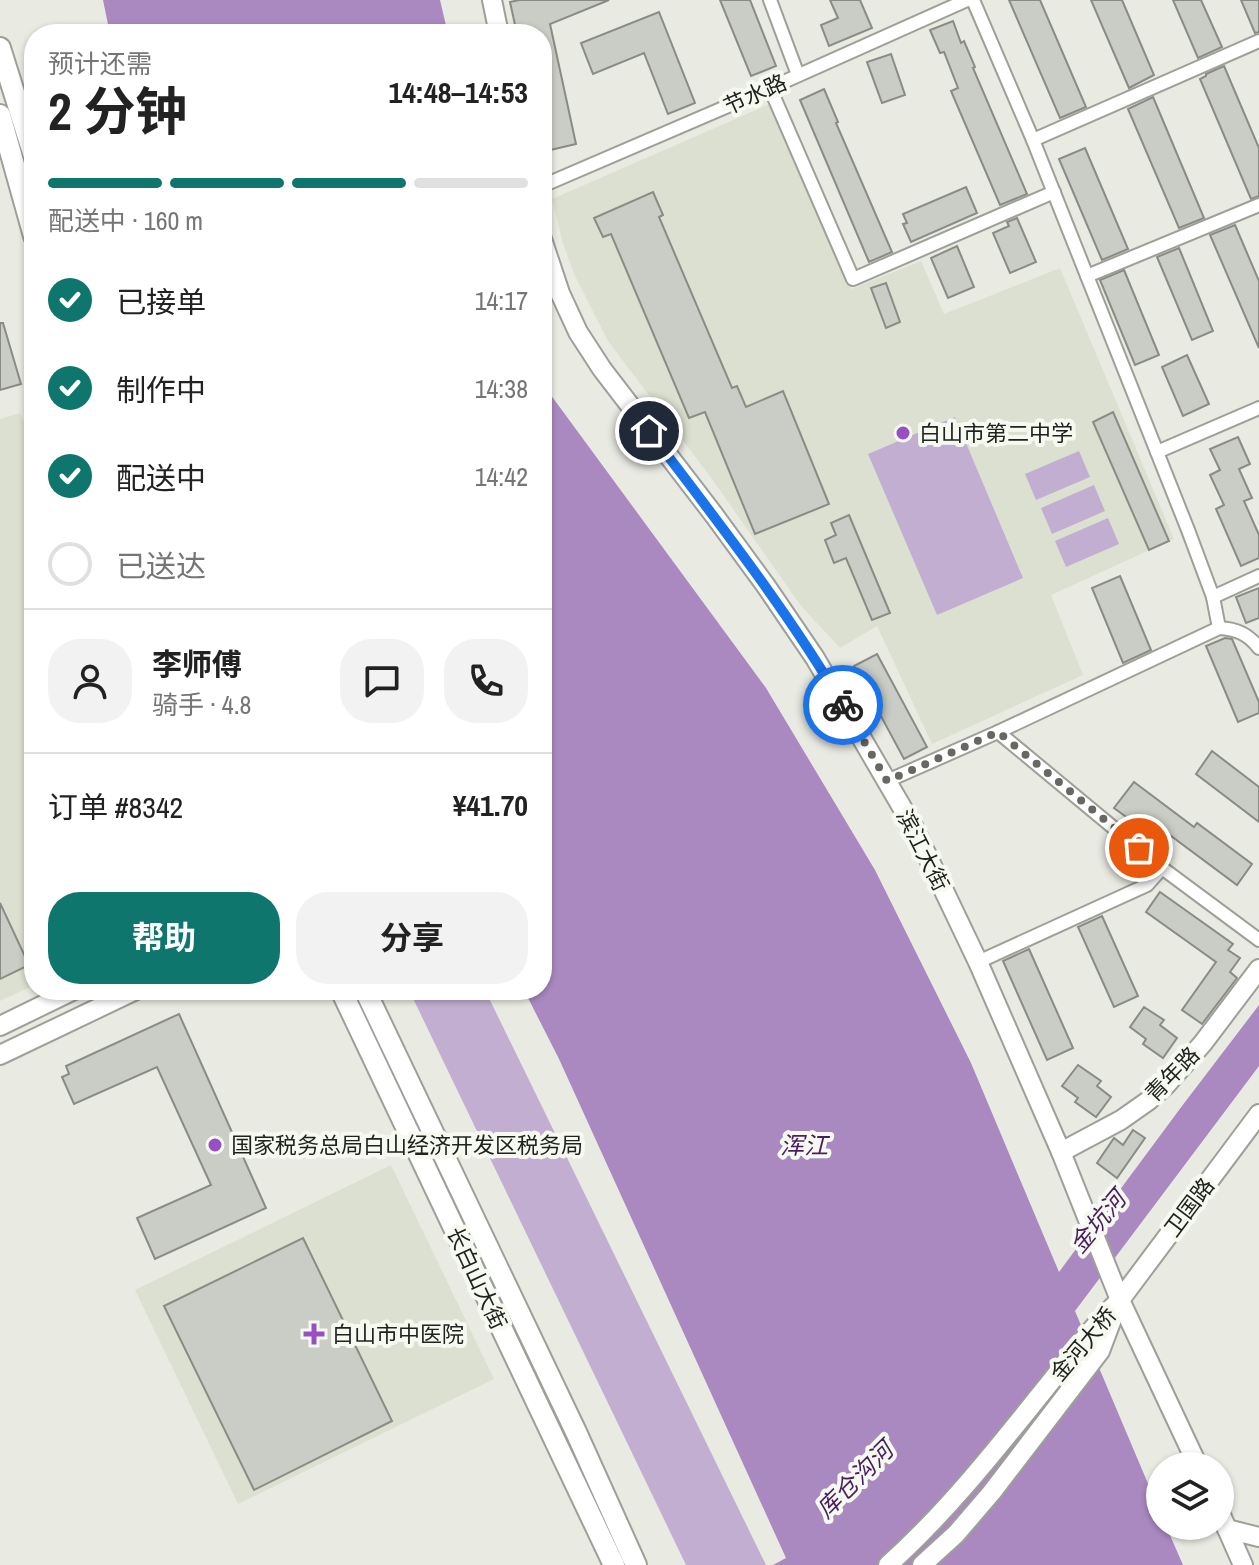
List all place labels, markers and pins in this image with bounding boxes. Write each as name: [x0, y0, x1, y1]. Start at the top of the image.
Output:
pin: [615, 397, 683, 465]
place label: 白山市第二中学: [919, 418, 1073, 448]
marker: 白山市第二中学: [894, 424, 912, 442]
pin: [1105, 814, 1173, 882]
place label: 国家税务总局白山经济开发区税务局: [231, 1130, 583, 1160]
marker: 国家税务总局白山经济开发区税务局: [206, 1136, 224, 1154]
place label: 白山市中医院: [332, 1319, 464, 1349]
marker: 白山市中医院: [303, 1323, 325, 1345]

